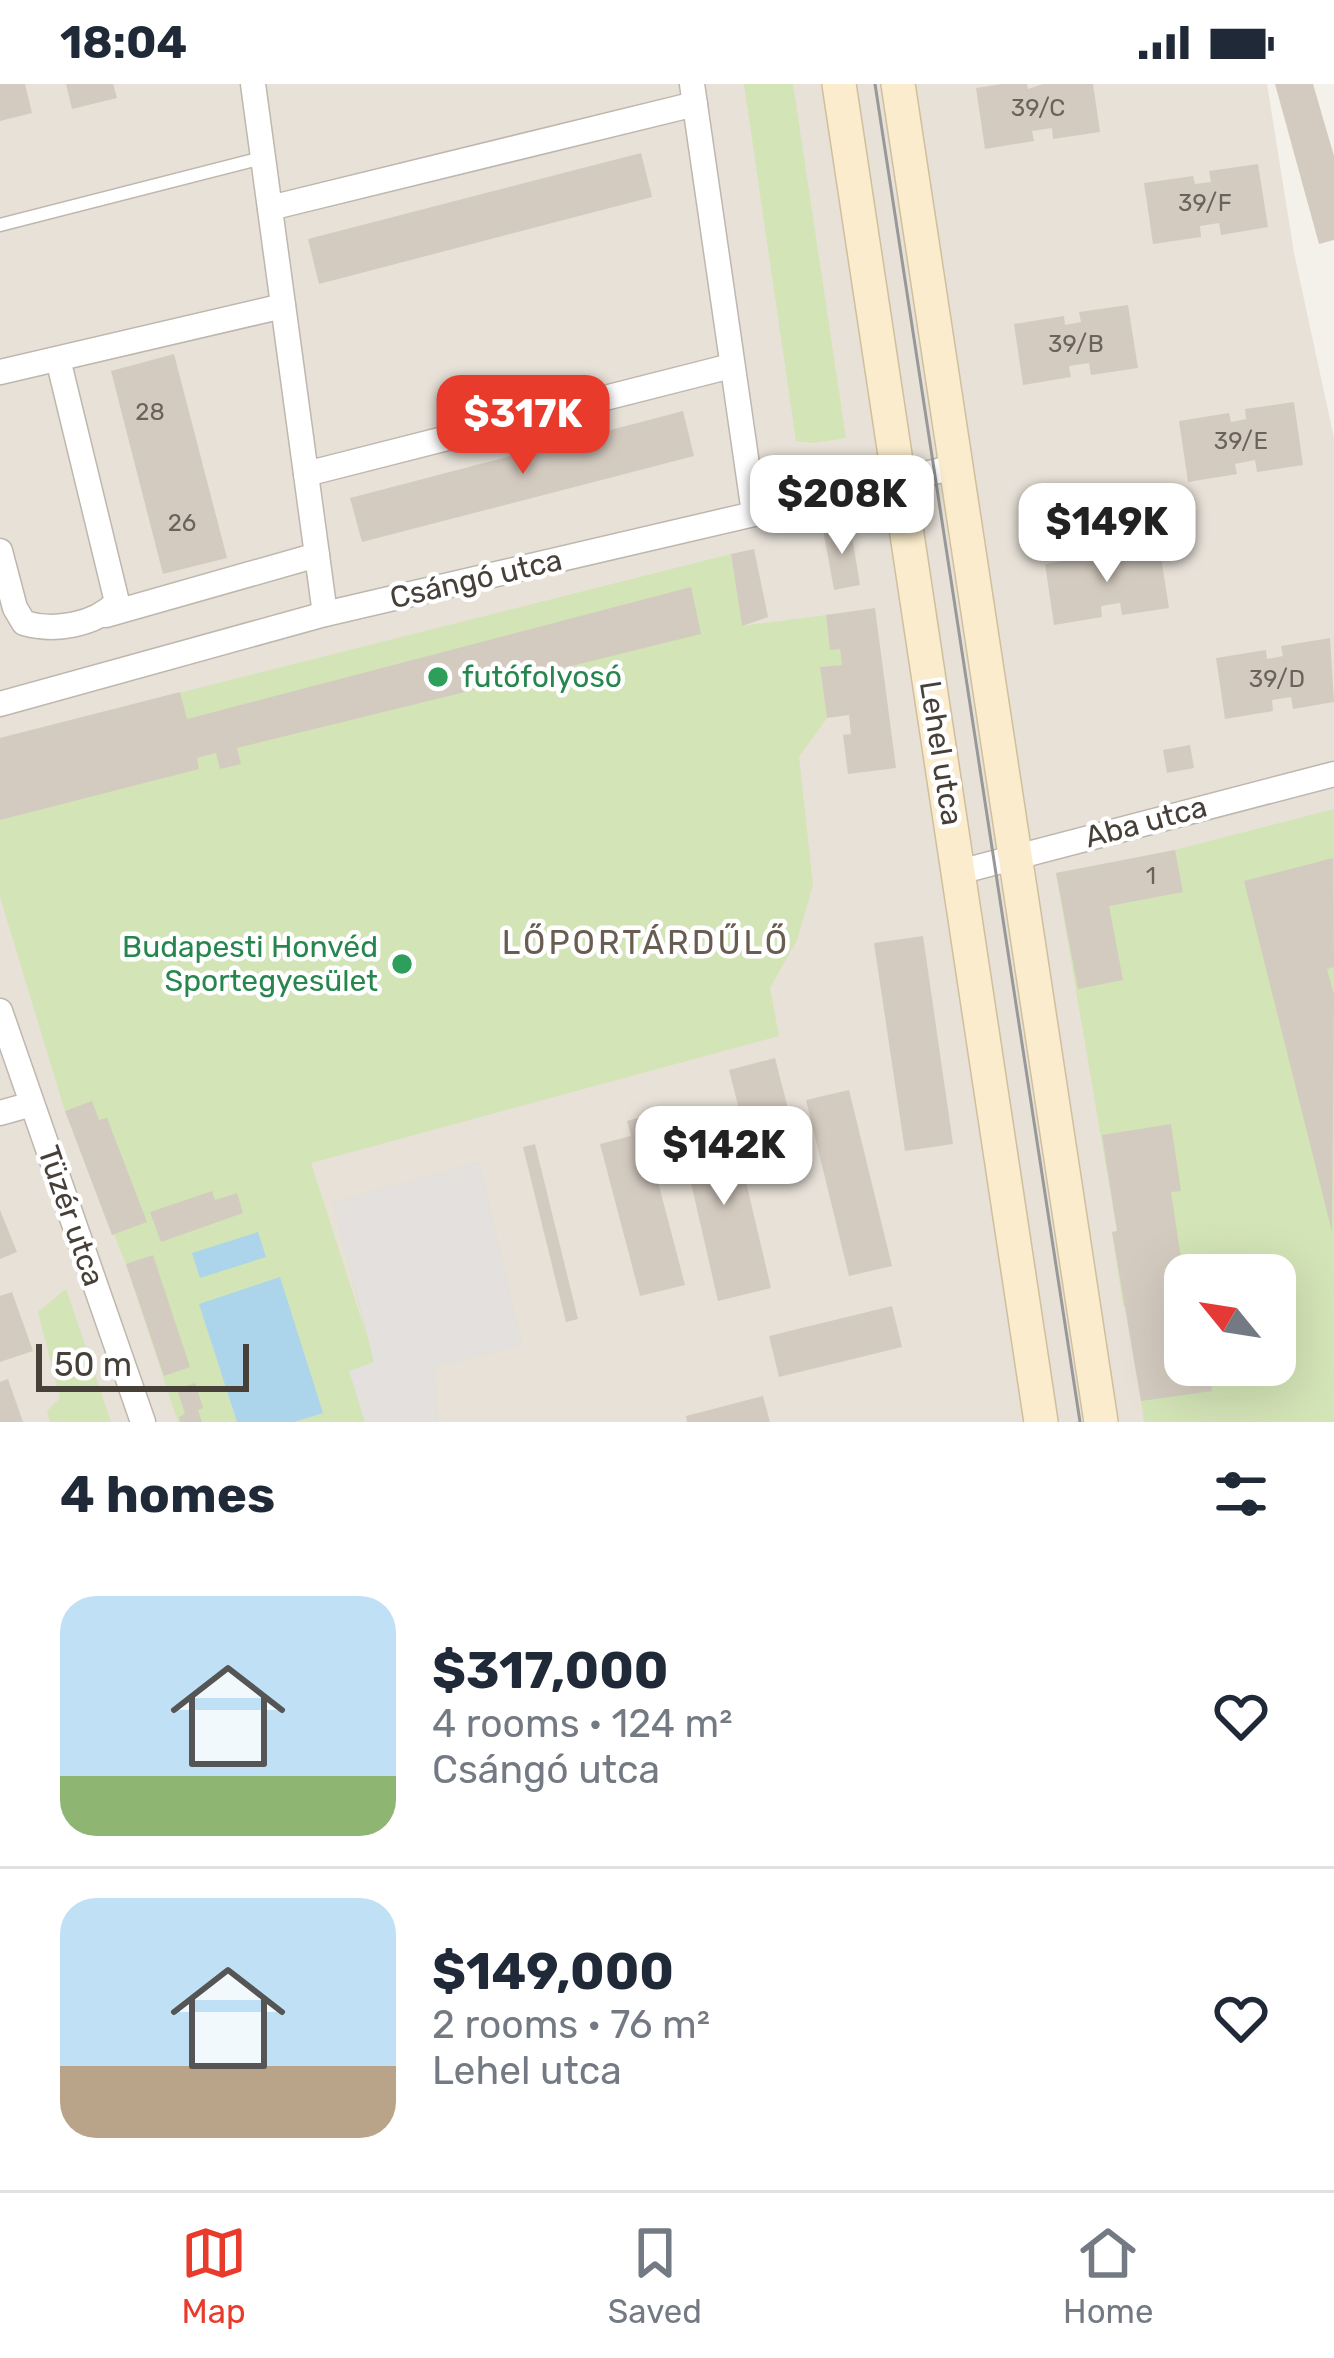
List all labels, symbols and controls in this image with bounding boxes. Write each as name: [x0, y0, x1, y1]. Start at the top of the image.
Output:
text: 18:04: [60, 16, 187, 69]
house number: 39/C: [1011, 94, 1065, 122]
house number: 39/F: [1178, 189, 1232, 217]
house number: 39/B: [1048, 330, 1104, 358]
pin: $317K: [439, 375, 607, 477]
text: $317K: [464, 391, 582, 437]
house number: 28: [135, 398, 165, 426]
house number: 39/E: [1214, 427, 1268, 455]
pin: $208K: [758, 455, 926, 557]
text: $208K: [777, 471, 907, 517]
pin: $149K: [1023, 483, 1191, 585]
text: $149K: [1046, 499, 1168, 545]
house number: 26: [168, 509, 196, 537]
street label: Csángó utca: [386, 542, 566, 616]
place label: futófolyosó: [462, 659, 622, 695]
marker: futófolyosó: [425, 664, 451, 690]
house number: 39/D: [1249, 665, 1305, 693]
street label: Lehel utca: [912, 678, 970, 828]
street label: Aba utca: [1081, 788, 1211, 856]
house number: 1: [1146, 862, 1156, 890]
district label: LŐPORTÁRDŰLŐ: [502, 923, 790, 962]
place label: Budapesti Honvéd Sportegyesület: [122, 929, 378, 999]
marker: Budapesti Honvéd Sportegyesület: [389, 951, 415, 977]
pin: $142K: [640, 1106, 808, 1208]
text: $142K: [662, 1122, 786, 1168]
street label: Tüzér utca: [30, 1141, 112, 1291]
north arrow: [1164, 1254, 1296, 1386]
map controls: [1164, 1254, 1296, 1386]
scale bar: [36, 1338, 249, 1391]
text: 50 m: [54, 1345, 132, 1384]
icon: filters: [1208, 1461, 1274, 1527]
text: 4 homes: [60, 1464, 275, 1525]
text: $317,000: [432, 1640, 669, 1701]
icon: home: [156, 1644, 300, 1788]
icon: heart: [1208, 1683, 1274, 1749]
text: 4 rooms · 124 m²: [432, 1701, 732, 1747]
text: Csángó utca: [432, 1747, 660, 1793]
text: $149,000: [432, 1941, 674, 2002]
icon: home: [156, 1946, 300, 2090]
icon: heart: [1208, 1985, 1274, 2051]
text: 2 rooms · 76 m²: [432, 2002, 710, 2048]
text: Lehel utca: [432, 2048, 622, 2094]
tab: Map: [181, 2220, 247, 2331]
tab: Saved: [608, 2220, 702, 2331]
tab: Home: [1063, 2220, 1153, 2331]

